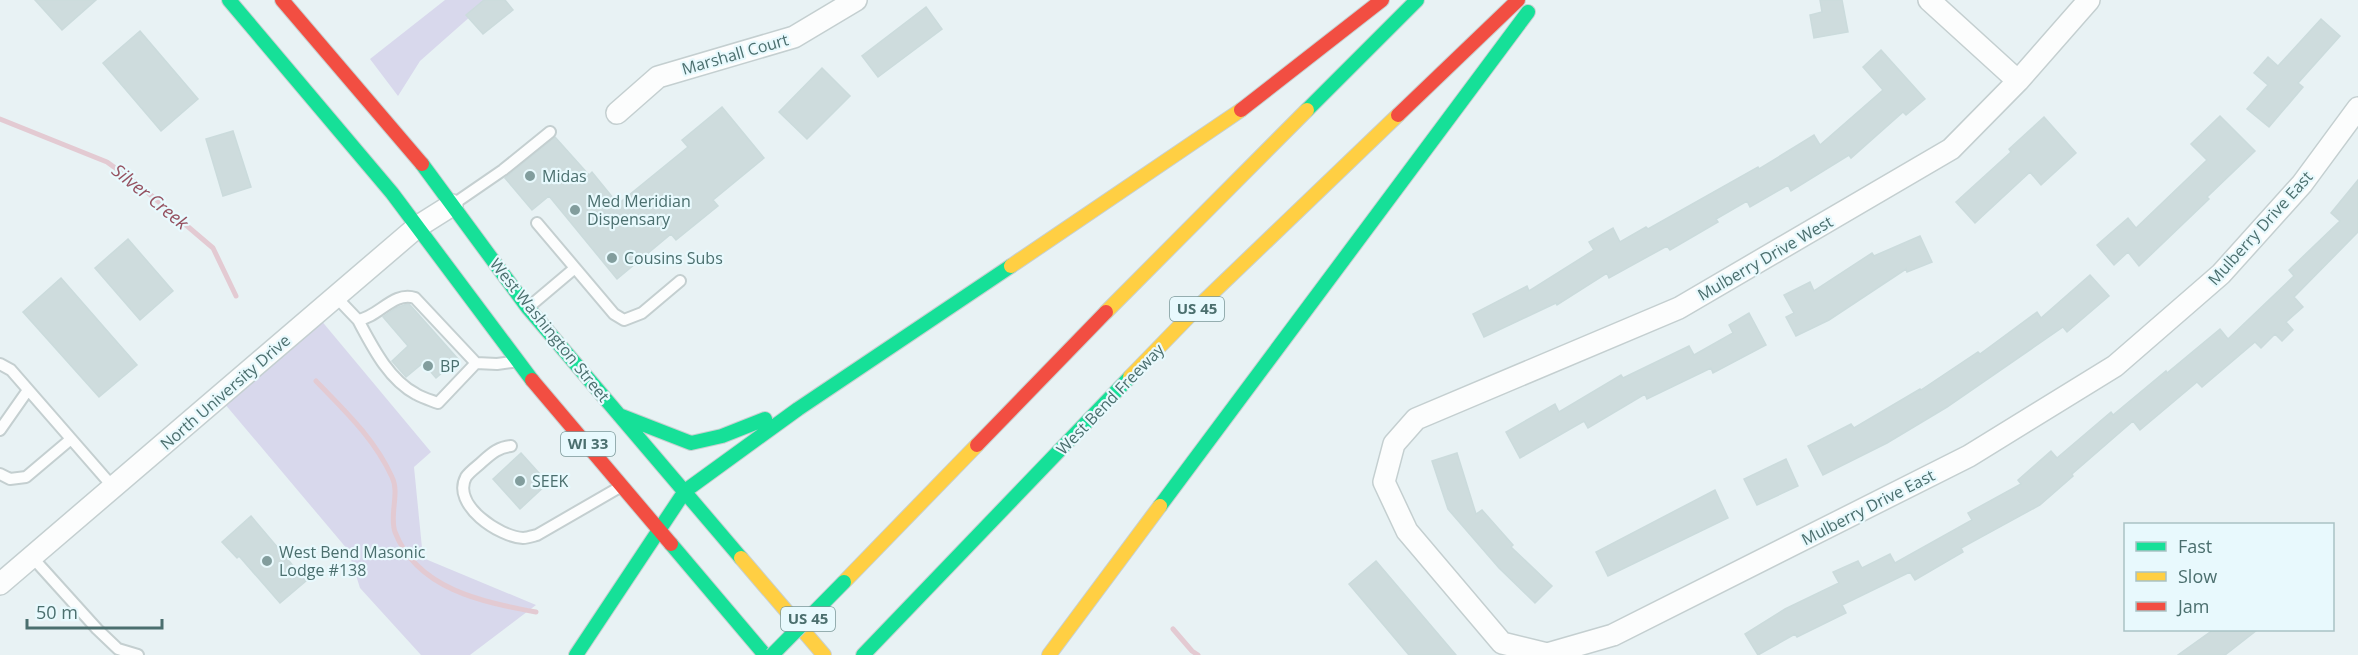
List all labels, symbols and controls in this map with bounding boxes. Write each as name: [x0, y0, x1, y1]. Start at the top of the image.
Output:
street label: Marshall Court: [679, 28, 791, 80]
water label: Silver Creek: [107, 158, 195, 235]
place label: Midas: [542, 165, 587, 187]
street label: Mulberry Drive East: [2203, 166, 2317, 290]
marker: Midas: [523, 169, 537, 183]
place label: Med Meridian Dispensary: [587, 190, 691, 230]
marker: Med Meridian Dispensary: [568, 203, 582, 217]
street label: Mulberry Drive West: [1693, 210, 1837, 306]
place label: Cousins Subs: [624, 247, 723, 269]
marker: Cousins Subs: [605, 251, 619, 265]
street label: West Washington Street: [485, 254, 615, 407]
road number: US 45: [1170, 297, 1224, 321]
street label: North University Drive: [155, 329, 295, 455]
street label: West Bend Freeway: [1051, 338, 1169, 459]
place label: BP: [440, 355, 460, 377]
marker: BP: [421, 359, 435, 373]
road number: WI 33: [561, 432, 615, 456]
street label: Mulberry Drive East: [1798, 464, 1939, 550]
place label: SEEK: [532, 470, 569, 492]
marker: SEEK: [513, 474, 527, 488]
legend: [2124, 523, 2334, 631]
text: Fast: [2178, 534, 2212, 558]
place label: West Bend Masonic Lodge #138: [279, 541, 426, 581]
marker: West Bend Masonic Lodge #138: [260, 554, 274, 568]
text: Slow: [2178, 564, 2217, 588]
scale bar: [27, 592, 162, 630]
text: Jam: [2176, 594, 2210, 618]
text: 50 m: [36, 600, 78, 624]
road number: US 45: [781, 607, 835, 631]

